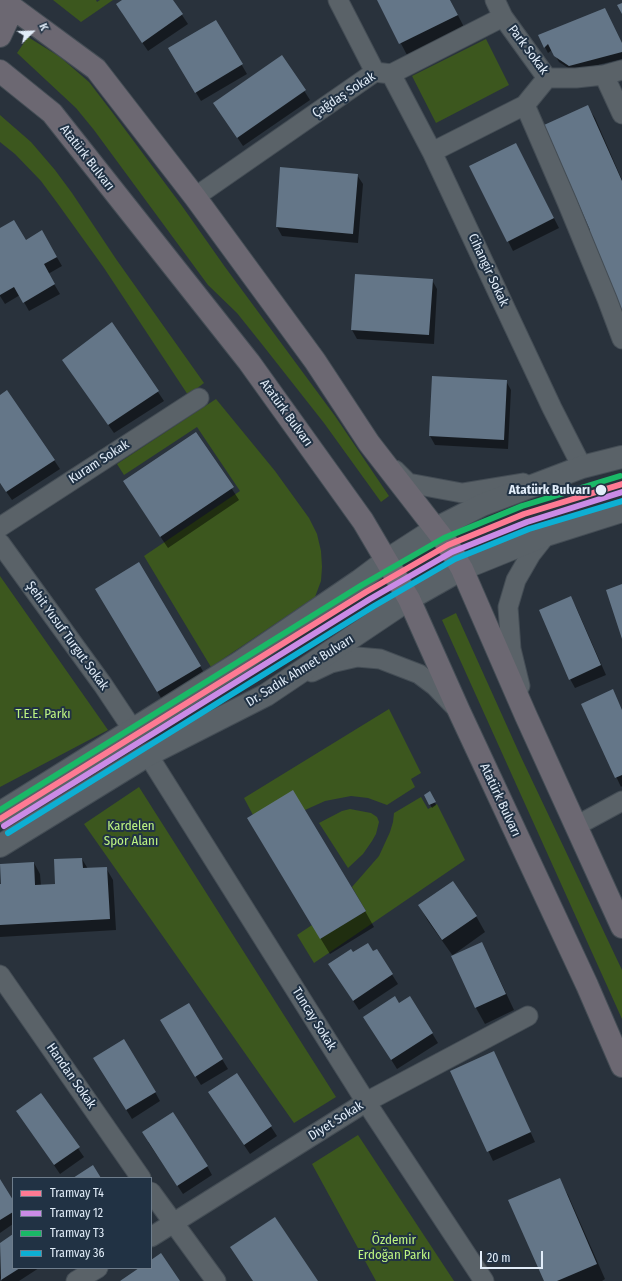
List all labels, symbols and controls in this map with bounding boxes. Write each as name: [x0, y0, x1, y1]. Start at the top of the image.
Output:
north arrow: [12, 12, 52, 52]
text: K: [36, 22, 51, 33]
street label: Park Sokak: [504, 22, 552, 78]
street label: Çağdaş Sokak: [310, 69, 378, 121]
street label: Atatürk Bulvarı: [57, 122, 117, 194]
street label: Cihangir Sokak: [464, 231, 512, 309]
street label: Atatürk Bulvarı: [256, 376, 316, 450]
street label: Kuram Sokak: [66, 437, 132, 487]
place label: Atatürk Bulvarı: [509, 482, 590, 498]
marker: Atatürk Bulvarı: [594, 483, 608, 497]
street label: Şehit Yusuf Turgut Sokak: [22, 579, 112, 693]
street label: Dr. Sadık Ahmet Bulvarı: [244, 632, 356, 710]
park label: T.E.E. Parkı: [15, 706, 71, 722]
street label: Atatürk Bulvarı: [476, 761, 524, 839]
park label: Kardelen Spor Alanı: [104, 818, 158, 849]
street label: Tuncay Sokak: [289, 985, 339, 1053]
street label: Handan Sokak: [43, 1040, 99, 1112]
street label: Diyet Sokak: [306, 1098, 366, 1144]
legend: [12, 1177, 152, 1269]
text: Tramvay T4: [50, 1186, 104, 1200]
text: Tramvay 12: [50, 1206, 103, 1220]
text: Tramvay T3: [50, 1226, 104, 1240]
park label: Özdemir Erdoğan Parkı: [358, 1232, 430, 1263]
scale bar: [482, 1243, 545, 1269]
text: Tramvay 36: [50, 1246, 104, 1260]
text: 20 m: [487, 1251, 511, 1265]

